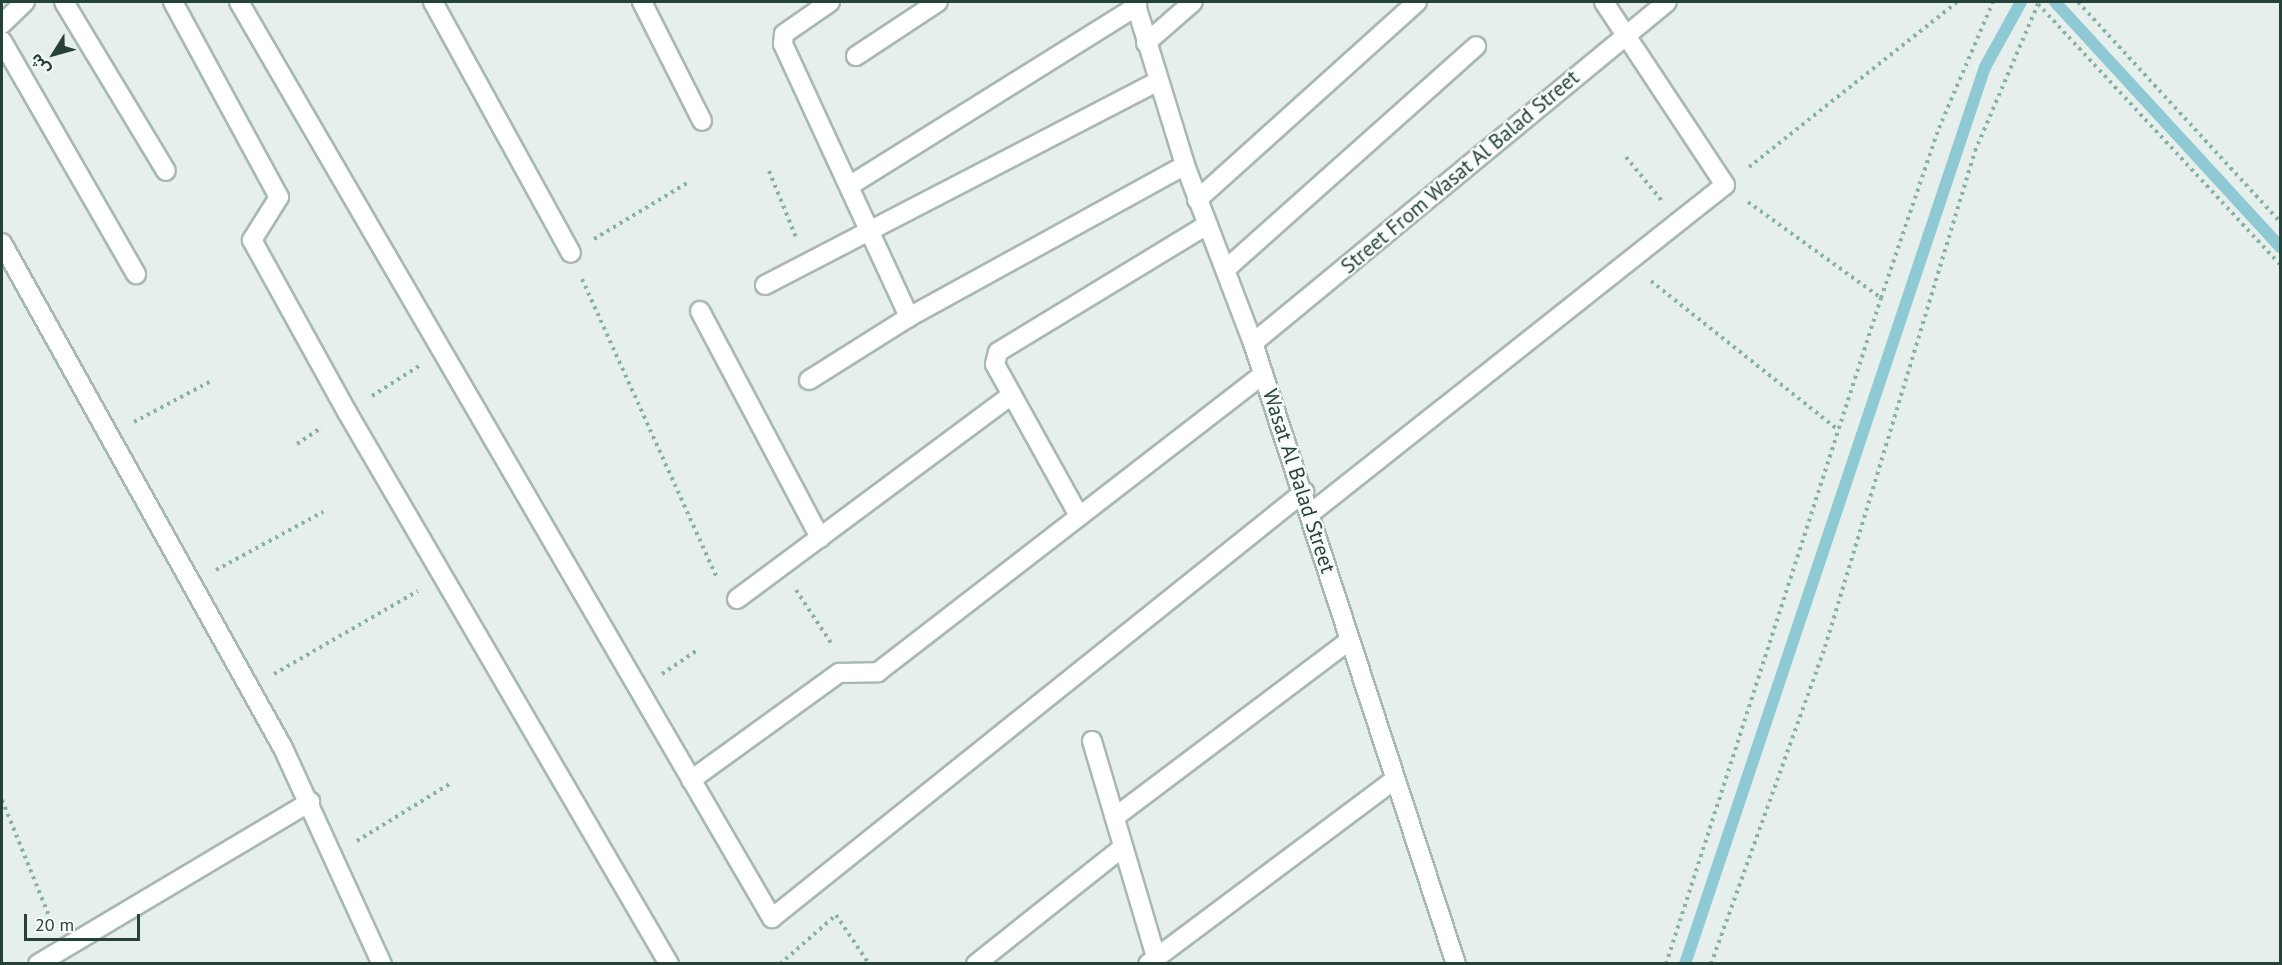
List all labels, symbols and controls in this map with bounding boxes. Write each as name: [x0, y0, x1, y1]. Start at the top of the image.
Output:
north arrow: [24, 24, 84, 84]
text: ش: [25, 50, 54, 80]
street label: Street From Wasat Al Balad Street: [1336, 65, 1584, 279]
street label: Wasat Al Balad Street: [1257, 385, 1341, 577]
scale bar: [27, 902, 142, 940]
text: 20 m: [35, 913, 74, 936]

